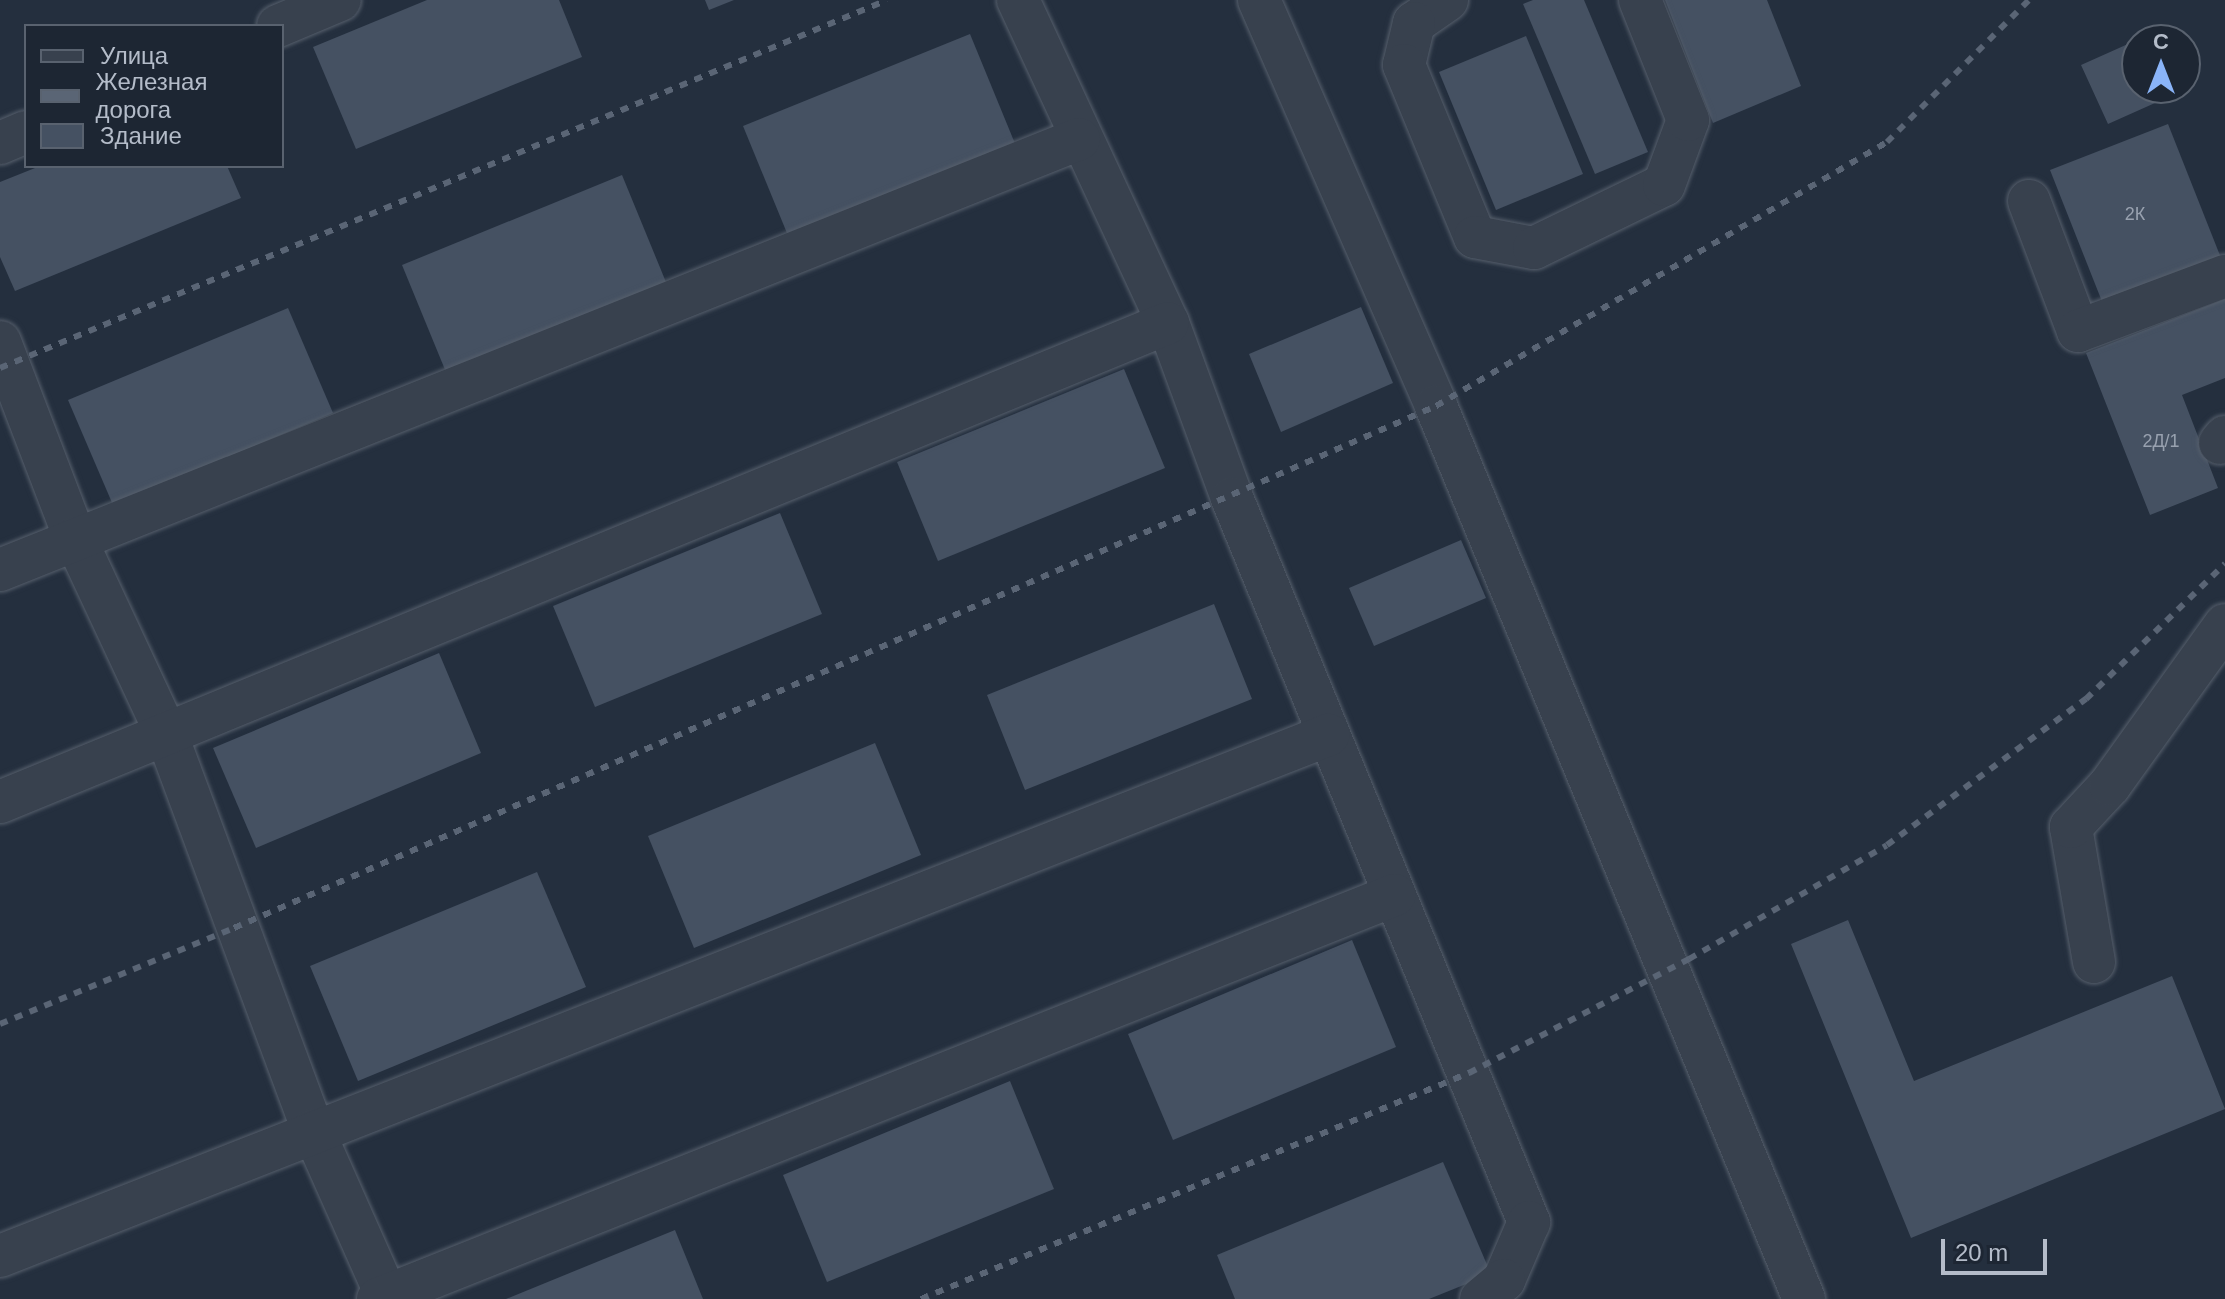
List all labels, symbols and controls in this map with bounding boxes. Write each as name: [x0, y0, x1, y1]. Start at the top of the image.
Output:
legend: [24, 24, 284, 168]
north arrow: [2121, 24, 2201, 104]
text: С: [2153, 29, 2169, 54]
text: Улица: [100, 42, 168, 69]
text: Железная дорога: [96, 68, 207, 123]
text: Здание: [100, 122, 182, 149]
house number: 2К: [2125, 203, 2145, 225]
house number: 2Д/1: [2142, 430, 2180, 452]
scale bar: [1945, 1223, 2051, 1273]
text: 20 m: [1955, 1239, 2008, 1266]

